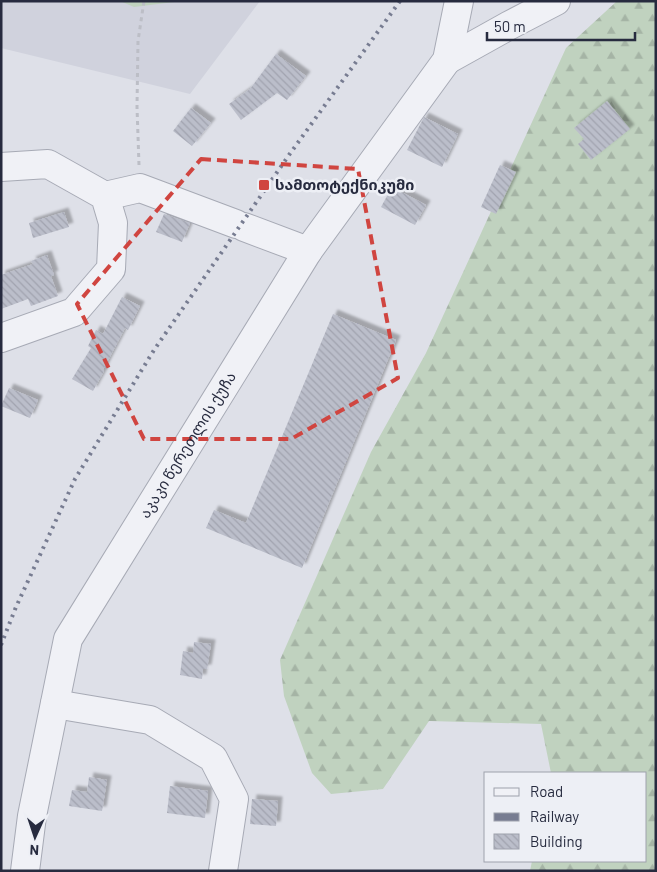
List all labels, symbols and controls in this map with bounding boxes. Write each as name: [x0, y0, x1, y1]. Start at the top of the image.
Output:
scale bar: [487, 10, 634, 42]
text: 50 m: [494, 17, 526, 35]
place label: სამთოტექნიკუმი: [275, 175, 414, 194]
marker: სამთოტექნიკუმი: [257, 178, 271, 192]
street label: აკაკი წერეთლის ქუჩა: [135, 368, 239, 521]
legend: [484, 772, 647, 862]
text: Road: [530, 782, 563, 800]
text: Railway: [530, 807, 579, 825]
north arrow: [10, 812, 60, 862]
text: Building: [530, 832, 583, 850]
text: N: [29, 842, 39, 859]

